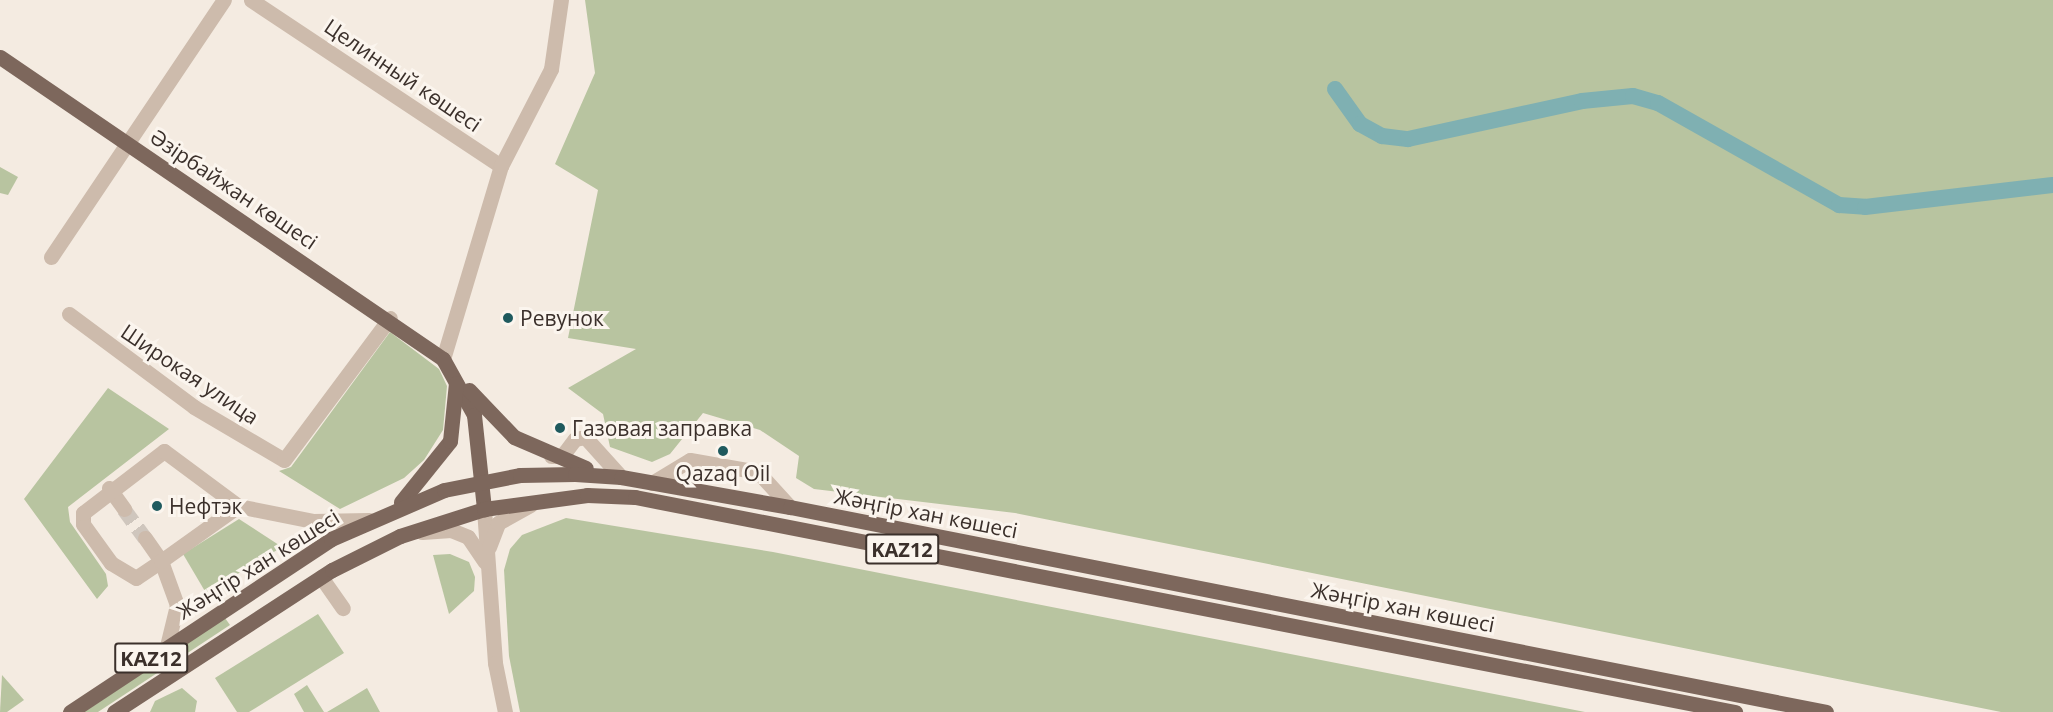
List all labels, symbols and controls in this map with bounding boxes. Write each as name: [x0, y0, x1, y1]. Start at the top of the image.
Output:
street label: Целинный көшесі: [320, 13, 486, 137]
street label: Әзірбайжан көшесі: [146, 124, 322, 254]
place label: Ревунок: [520, 305, 604, 331]
marker: Ревунок: [501, 311, 515, 325]
street label: Широкая улица: [116, 319, 264, 429]
place label: Газовая заправка: [572, 415, 752, 441]
marker: Газовая заправка: [553, 421, 567, 435]
marker: Qazaq Oil: [716, 444, 730, 458]
place label: Qazaq Oil: [676, 460, 770, 486]
street label: Жәңгір хан көшесі: [832, 483, 1020, 543]
place label: Нефтэк: [169, 493, 242, 519]
marker: Нефтэк: [150, 499, 164, 513]
street label: Жәңгір хан көшесі: [172, 504, 344, 624]
road number: KAZ12: [864, 532, 940, 566]
street label: Жәңгір хан көшесі: [1309, 577, 1497, 637]
road number: KAZ12: [114, 641, 188, 675]

